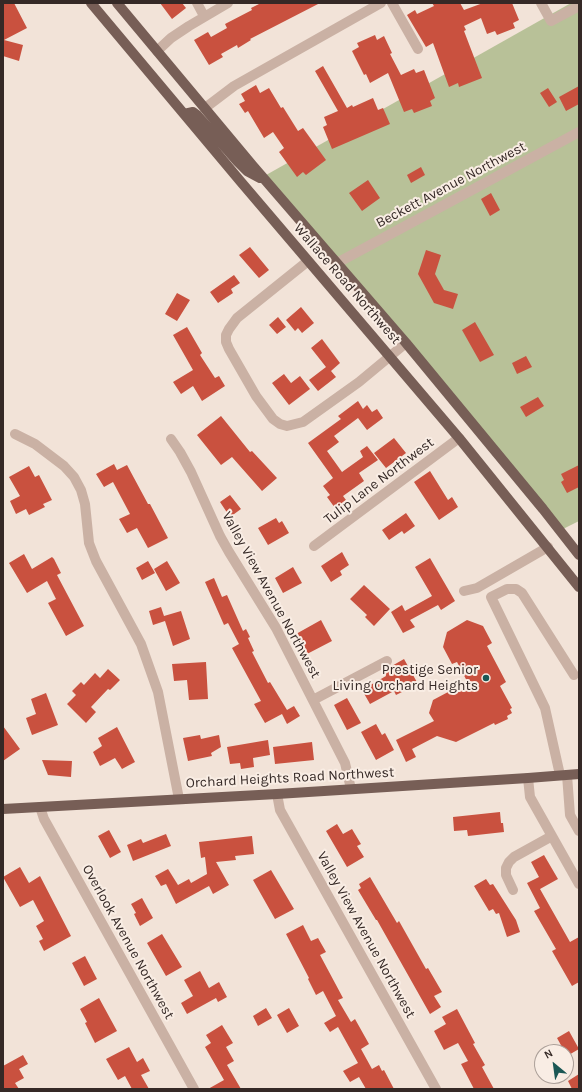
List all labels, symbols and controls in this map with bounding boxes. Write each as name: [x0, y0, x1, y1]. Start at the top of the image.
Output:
street label: Beckett Avenue Northwest: [373, 138, 529, 232]
street label: Wallace Road Northwest: [290, 220, 404, 348]
street label: Tulip Lane Northwest: [321, 434, 437, 528]
street label: Valley View Avenue Northwest: [218, 509, 324, 681]
place label: Prestige Senior Living Orchard Heights: [333, 662, 478, 694]
marker: Prestige Senior Living Orchard Heights: [481, 673, 491, 683]
street label: Orchard Heights Road Northwest: [185, 764, 395, 792]
street label: Valley View Avenue Northwest: [313, 849, 419, 1021]
street label: Overlook Avenue Northwest: [78, 862, 178, 1022]
north arrow: [534, 1044, 574, 1084]
text: N: [542, 1046, 555, 1062]

